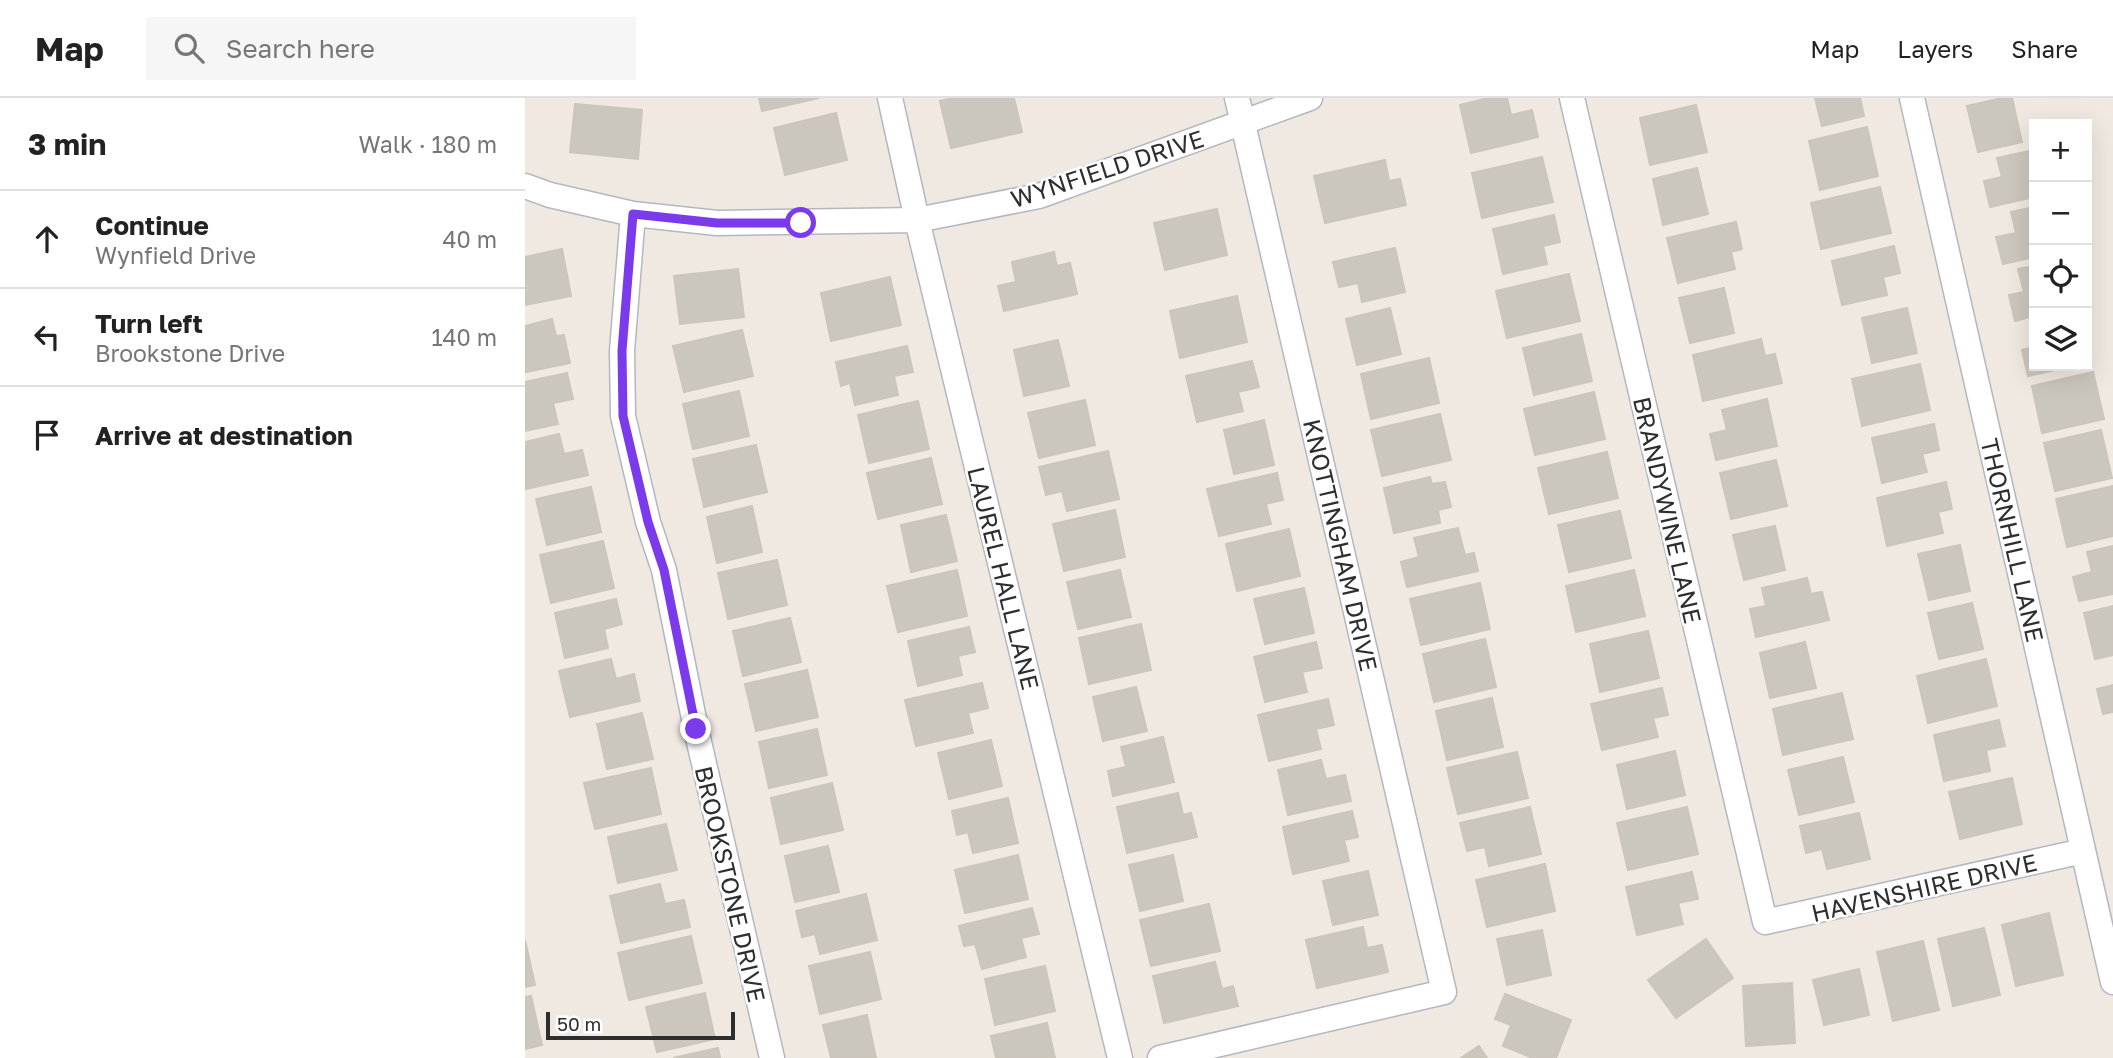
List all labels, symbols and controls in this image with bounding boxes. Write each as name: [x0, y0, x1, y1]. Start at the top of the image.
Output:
search box: [146, 17, 636, 80]
text: Map: [35, 29, 104, 68]
icon: search: [170, 29, 208, 67]
text: Search here: [226, 33, 375, 64]
text: Map: [1810, 34, 1859, 63]
text: Layers: [1897, 34, 1973, 63]
text: Share: [2011, 34, 2078, 63]
map controls: [2029, 119, 2092, 371]
button: +: [2029, 119, 2092, 182]
street label: WYNFIELD DRIVE: [1007, 123, 1207, 213]
text: 3 min: [28, 126, 106, 162]
text: Walk · 180 m: [359, 130, 497, 158]
button: −: [2029, 182, 2092, 245]
route start: [785, 207, 816, 238]
text: Continue: [95, 210, 209, 241]
icon: ahead: [28, 220, 66, 258]
text: 40 m: [443, 225, 497, 253]
text: Wynfield Drive: [95, 241, 256, 269]
button: locate: [2029, 245, 2092, 308]
text: Turn left: [95, 308, 203, 339]
button: layers: [2029, 308, 2092, 371]
icon: left: [28, 318, 66, 356]
text: 140 m: [431, 323, 497, 351]
text: Brookstone Drive: [95, 339, 285, 367]
street label: BRANDYWINE LANE: [1628, 394, 1708, 626]
icon: arrive: [28, 416, 66, 454]
street label: KNOTTINGHAM DRIVE: [1298, 416, 1384, 674]
text: Arrive at destination: [95, 420, 353, 451]
street label: THORNHILL LANE: [1975, 435, 2051, 645]
street label: LAUREL HALL LANE: [962, 463, 1046, 693]
route end: [680, 713, 711, 744]
street label: BROOKSTONE DRIVE: [690, 763, 772, 1005]
street label: HAVENSHIRE DRIVE: [1808, 847, 2040, 927]
scale bar: [546, 1009, 735, 1041]
text: 50 m: [557, 1012, 601, 1035]

